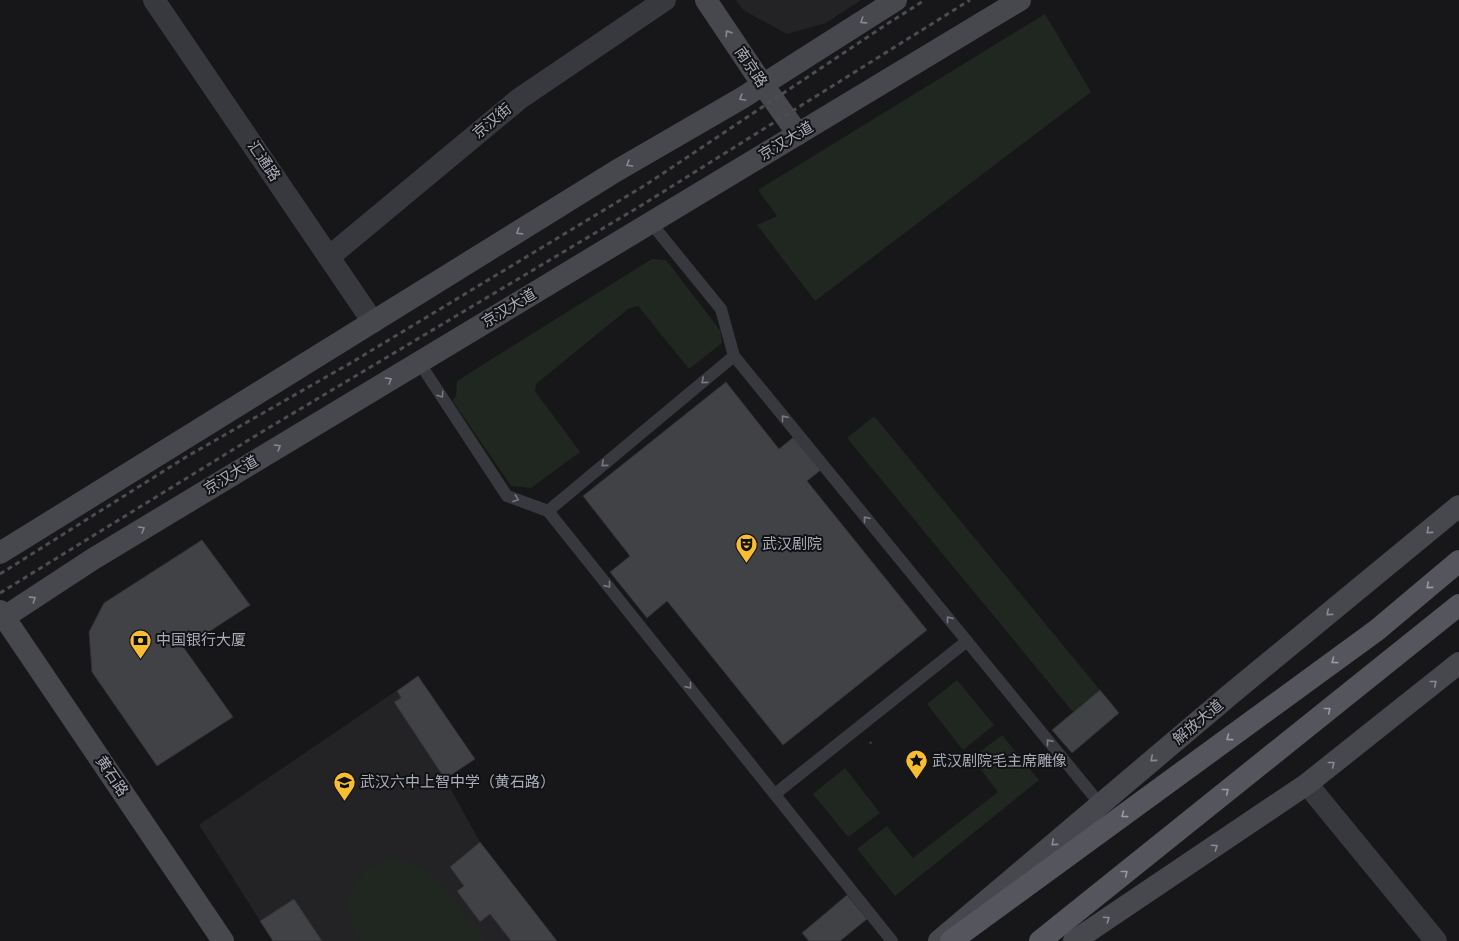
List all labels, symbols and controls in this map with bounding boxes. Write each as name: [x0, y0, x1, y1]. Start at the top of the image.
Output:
one-way arrow: [860, 16, 867, 24]
one-way arrow: [725, 30, 733, 37]
street label: 南京路: [731, 43, 771, 91]
one-way arrow: [739, 94, 746, 101]
street label: 京汉街: [469, 100, 515, 142]
street label: 京汉大道: [756, 118, 816, 164]
street label: 汇通路: [244, 137, 284, 185]
one-way arrow: [626, 159, 633, 166]
one-way arrow: [516, 227, 523, 235]
street label: 京汉大道: [479, 285, 539, 331]
one-way arrow: [701, 377, 708, 384]
one-way arrow: [385, 378, 392, 385]
one-way arrow: [436, 391, 443, 398]
one-way arrow: [782, 415, 789, 423]
one-way arrow: [274, 445, 281, 452]
street label: 京汉大道: [201, 452, 261, 498]
one-way arrow: [601, 460, 608, 467]
one-way arrow: [512, 494, 519, 502]
one-way arrow: [864, 516, 871, 523]
one-way arrow: [138, 526, 145, 534]
one-way arrow: [1426, 526, 1434, 533]
theatre icon: 武汉剧院: [734, 531, 760, 564]
place label: 武汉剧院: [762, 535, 822, 553]
one-way arrow: [603, 580, 610, 587]
one-way arrow: [1426, 582, 1434, 589]
one-way arrow: [28, 596, 35, 603]
one-way arrow: [1326, 609, 1333, 616]
one-way arrow: [946, 617, 953, 624]
bank icon: 中国银行大厦: [128, 627, 154, 660]
place label: 中国银行大厦: [156, 631, 246, 649]
one-way arrow: [1331, 656, 1338, 663]
one-way arrow: [1429, 680, 1437, 687]
one-way arrow: [684, 682, 691, 689]
street label: 解放大道: [1169, 696, 1227, 748]
one-way arrow: [1323, 707, 1330, 714]
one-way arrow: [1226, 733, 1233, 741]
one-way arrow: [1046, 739, 1053, 746]
place icon: 武汉剧院毛主席雕像: [904, 748, 930, 781]
street label: 黄石路: [92, 752, 132, 800]
place label: 武汉剧院毛主席雕像: [932, 752, 1067, 770]
one-way arrow: [1151, 755, 1158, 762]
one-way arrow: [1328, 762, 1335, 769]
school or university icon: 武汉六中上智中学（黄石路）: [332, 769, 358, 802]
place label: 武汉六中上智中学（黄石路）: [360, 773, 555, 791]
one-way arrow: [1222, 789, 1229, 796]
one-way arrow: [1121, 810, 1128, 817]
one-way arrow: [1052, 839, 1059, 846]
one-way arrow: [1211, 844, 1218, 852]
one-way arrow: [1120, 870, 1128, 877]
one-way arrow: [1103, 916, 1110, 924]

